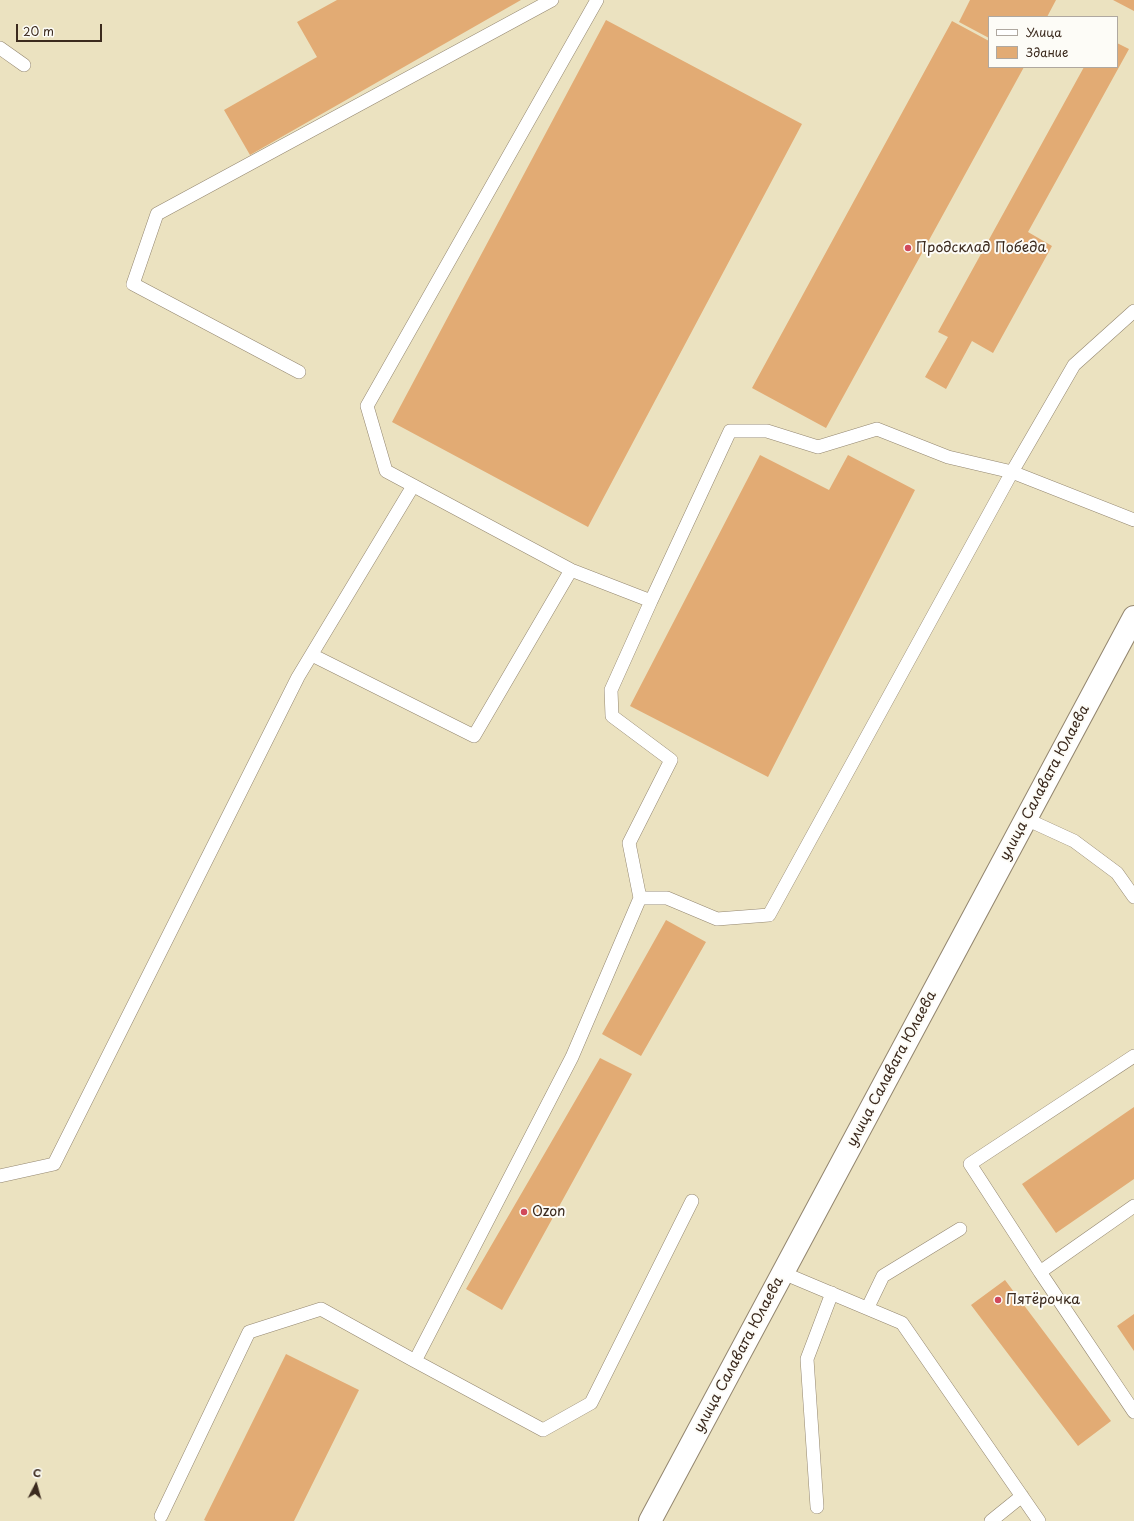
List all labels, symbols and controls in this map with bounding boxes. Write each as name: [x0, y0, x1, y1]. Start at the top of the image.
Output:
scale bar: [18, 16, 104, 42]
legend: [988, 16, 1118, 68]
text: 20 m: [23, 22, 54, 40]
text: Улица: [1026, 23, 1062, 41]
text: Здание: [1026, 43, 1068, 61]
place label: Продсклад Победа: [916, 240, 1046, 256]
marker: Продсклад Победа: [903, 243, 913, 253]
street label: улица Салавата Юлаева: [997, 702, 1093, 864]
street label: улица Салавата Юлаева: [844, 988, 940, 1150]
place label: Ozon: [532, 1204, 565, 1220]
marker: Ozon: [519, 1207, 529, 1217]
street label: улица Салавата Юлаева: [691, 1274, 787, 1436]
place label: Пятёрочка: [1006, 1292, 1080, 1308]
marker: Пятёрочка: [993, 1295, 1003, 1305]
text: С: [32, 1464, 42, 1481]
north arrow: [16, 1465, 56, 1505]

